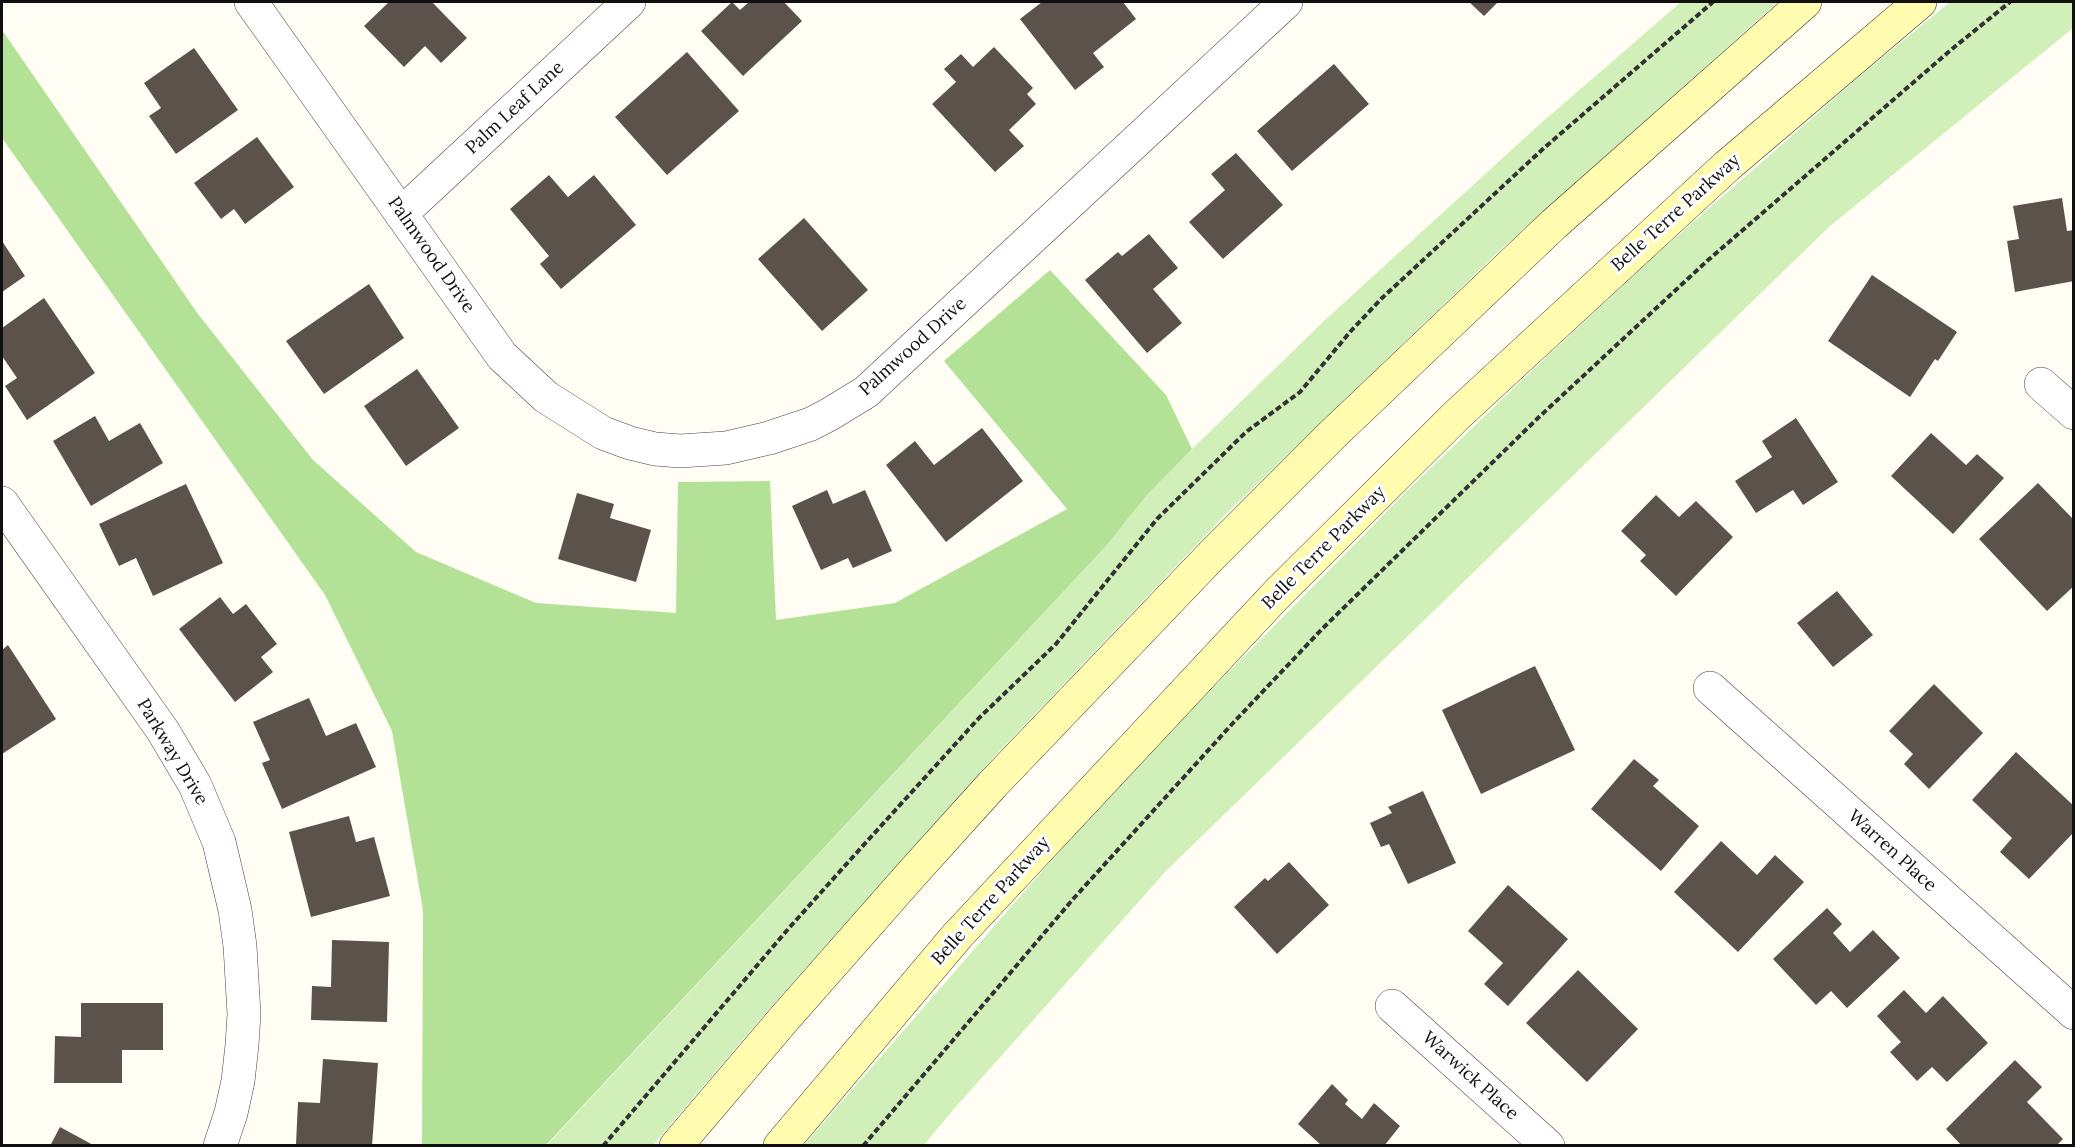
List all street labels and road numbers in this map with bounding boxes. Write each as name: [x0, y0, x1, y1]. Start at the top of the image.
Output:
street label: Palm Leaf Lane: [461, 57, 569, 159]
street label: Belle Terre Parkway: [1607, 149, 1745, 277]
street label: Palmwood Drive: [383, 193, 479, 317]
street label: Palmwood Drive: [855, 293, 971, 401]
street label: Belle Terre Parkway: [1258, 482, 1390, 614]
street label: Parkway Drive: [132, 695, 212, 809]
street label: Warren Place: [1843, 806, 1941, 896]
street label: Belle Terre Parkway: [927, 832, 1055, 970]
street label: Warwick Place: [1417, 1027, 1523, 1125]

